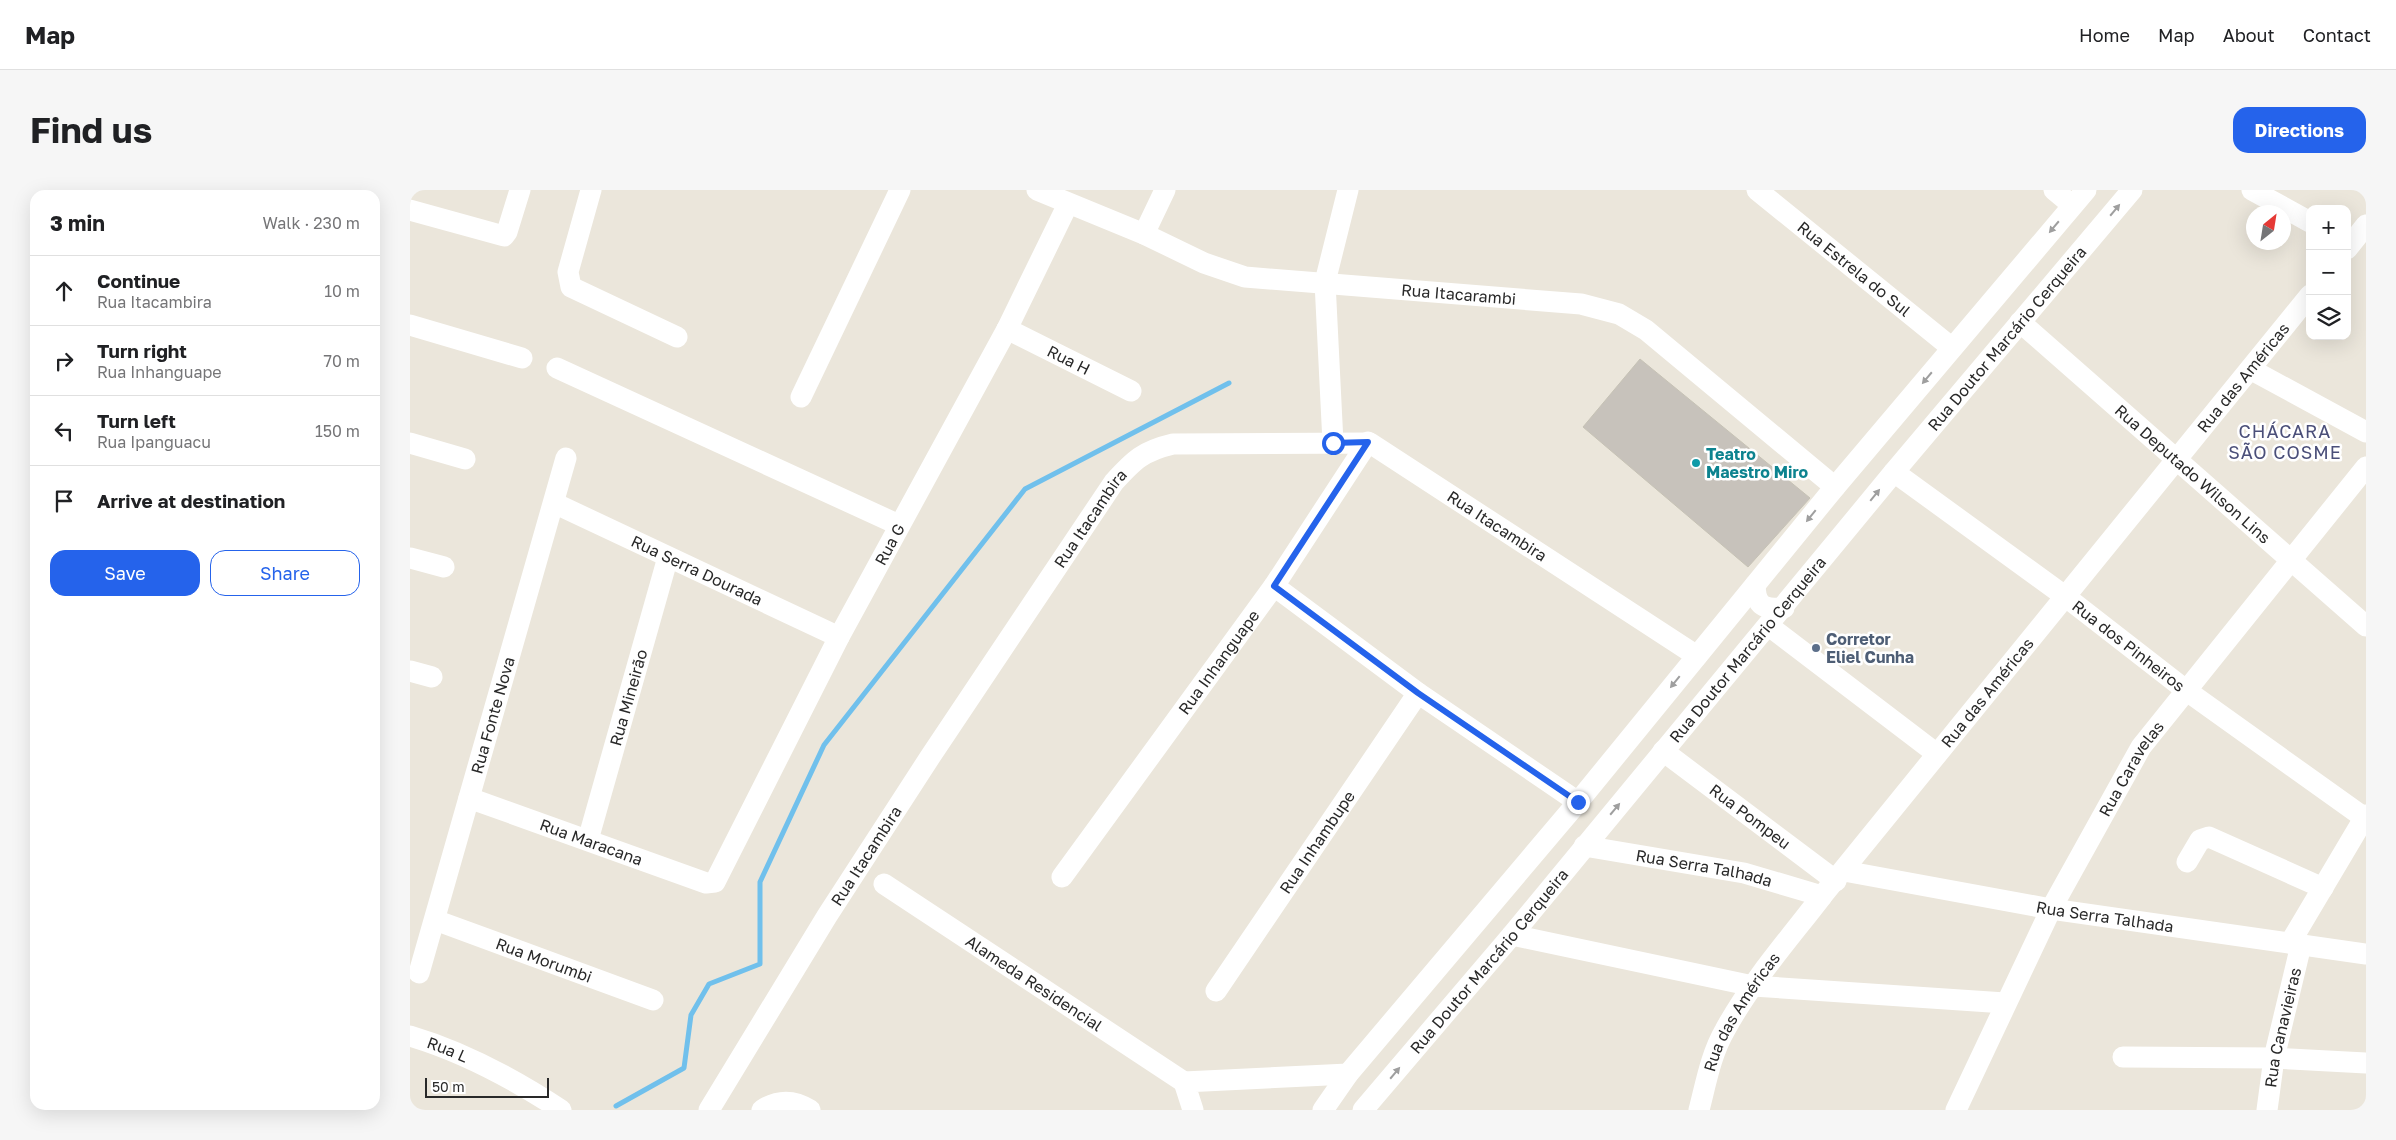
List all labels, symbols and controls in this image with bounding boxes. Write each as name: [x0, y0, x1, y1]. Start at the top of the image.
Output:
text: Map: [25, 20, 75, 49]
text: Home: [2079, 24, 2130, 46]
text: Map: [2158, 24, 2195, 46]
text: About: [2223, 24, 2275, 46]
text: Contact: [2303, 24, 2371, 46]
button: Directions: [2233, 107, 2366, 153]
text: Find us: [30, 109, 152, 151]
one-way arrow: [2109, 205, 2121, 217]
north arrow: [2246, 205, 2291, 250]
map controls: [2306, 205, 2351, 340]
button: +: [2306, 205, 2351, 250]
text: 3 min: [50, 210, 105, 236]
text: Walk · 230 m: [263, 213, 360, 233]
street label: Rua Estrela do Sul: [1793, 217, 1915, 321]
one-way arrow: [2049, 221, 2060, 233]
street label: Rua Doutor Marcário Cerqueira: [1923, 242, 2090, 435]
button: −: [2306, 250, 2351, 295]
text: Continue: [97, 269, 180, 292]
icon: ahead: [50, 277, 78, 305]
street label: Rua Itacarambi: [1401, 280, 1517, 309]
text: 10 m: [324, 281, 360, 301]
text: Rua Itacambira: [97, 292, 212, 312]
button: layers: [2306, 295, 2351, 340]
street label: Rua das Américas: [2193, 318, 2294, 436]
text: Turn right: [97, 339, 187, 362]
street label: Rua H: [1044, 341, 1094, 379]
icon: right: [50, 347, 78, 375]
text: 70 m: [323, 351, 360, 371]
text: Rua Inhanguape: [97, 362, 222, 382]
one-way arrow: [1921, 371, 1932, 384]
street label: Rua Deputado Wilson Lins: [2111, 400, 2275, 548]
text: Turn left: [97, 409, 176, 432]
icon: left: [50, 417, 78, 445]
district label: CHÁCARA SÃO COSME: [2228, 420, 2342, 463]
text: 150 m: [315, 421, 360, 441]
text: Rua Ipanguacu: [97, 432, 211, 452]
route start: [1322, 432, 1345, 455]
place label: Teatro Maestro Miro: [1706, 444, 1808, 482]
marker: Teatro Maestro Miro: [1690, 457, 1702, 469]
street label: Rua Itacambira: [1050, 465, 1131, 571]
street label: Rua Itacambira: [1444, 486, 1551, 566]
icon: arrive: [50, 487, 78, 515]
text: Arrive at destination: [97, 489, 285, 512]
one-way arrow: [1870, 489, 1881, 502]
one-way arrow: [1806, 510, 1817, 523]
street label: Rua G: [870, 520, 909, 569]
street label: Rua Serra Dourada: [628, 531, 766, 610]
button: Save: [50, 550, 200, 596]
button: Share: [210, 550, 360, 596]
street label: Rua Doutor Marcário Cerqueira: [1665, 552, 1830, 747]
street label: Rua dos Pinheiros: [2068, 596, 2189, 696]
street label: Rua Inhanguape: [1174, 606, 1263, 718]
place label: Corretor Eliel Cunha: [1826, 629, 1914, 667]
street label: Rua das Américas: [1937, 634, 2038, 752]
marker: Corretor Eliel Cunha: [1810, 642, 1822, 654]
street label: Rua Mineirão: [605, 647, 651, 748]
street label: Rua Fonte Nova: [466, 655, 519, 776]
one-way arrow: [1669, 676, 1681, 688]
street label: Rua Caravelas: [2094, 717, 2168, 820]
street label: Rua Pompeu: [1706, 780, 1795, 853]
street label: Rua Inhambupe: [1275, 787, 1359, 897]
route end: [1567, 791, 1590, 814]
street label: Rua Itacambira: [826, 802, 906, 909]
one-way arrow: [1609, 803, 1620, 816]
street label: Rua Maracana: [537, 814, 646, 870]
street label: Rua Serra Talhada: [1634, 845, 1775, 891]
street label: Rua Doutor Marcário Cerqueira: [1405, 865, 1572, 1058]
street label: Rua Serra Talhada: [2035, 896, 2175, 936]
street label: Alameda Residencial: [962, 931, 1106, 1036]
street label: Rua Morumbi: [493, 933, 595, 987]
street label: Rua das Américas: [1699, 948, 1784, 1074]
street label: Rua Canavieiras: [2260, 966, 2305, 1089]
street label: Rua L: [425, 1032, 471, 1067]
one-way arrow: [1389, 1067, 1400, 1079]
scale bar: [425, 1075, 549, 1098]
text: 50 m: [432, 1078, 465, 1095]

